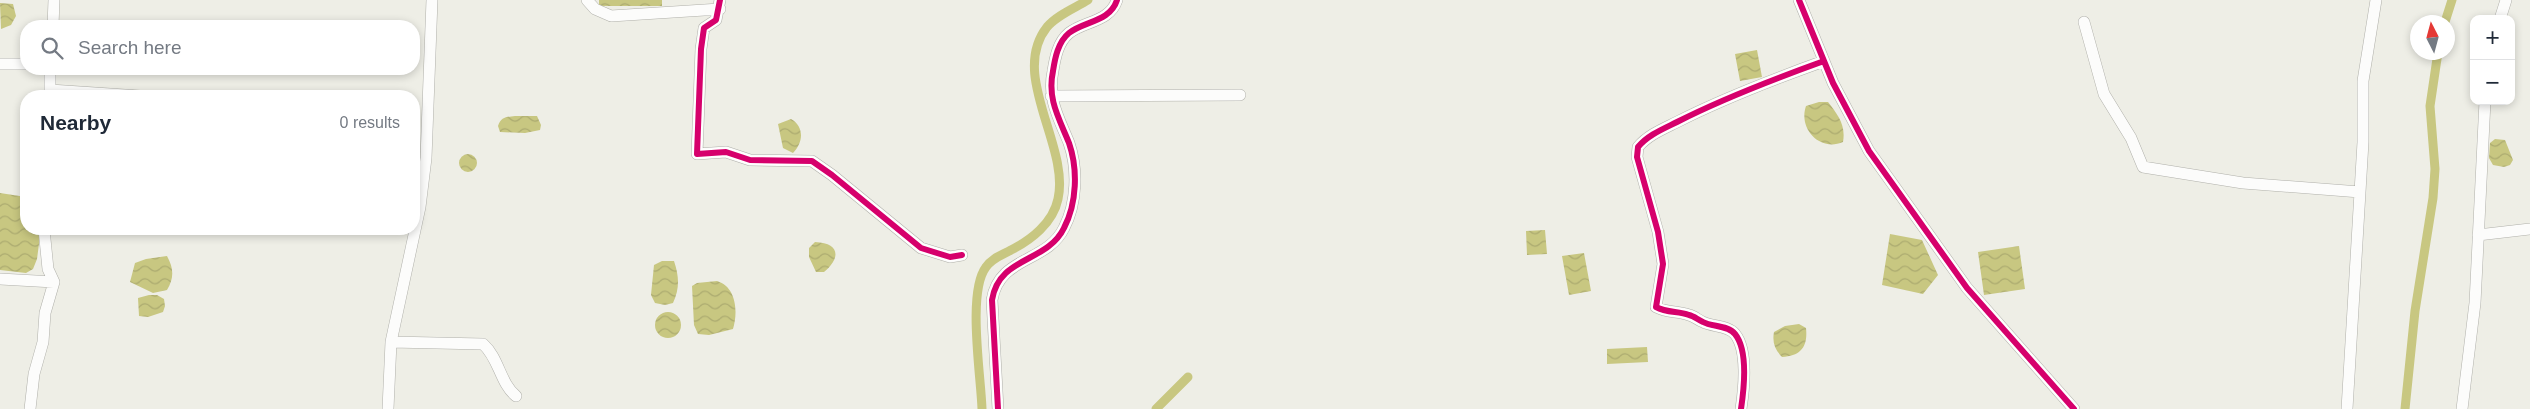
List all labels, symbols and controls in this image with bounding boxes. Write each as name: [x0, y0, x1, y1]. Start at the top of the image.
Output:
north arrow: [2410, 15, 2455, 60]
map controls: [2470, 15, 2515, 105]
button: +: [2470, 15, 2515, 60]
search box: [20, 20, 420, 75]
icon: search: [38, 34, 66, 62]
text: Search here: [78, 37, 182, 58]
button: −: [2470, 60, 2515, 105]
text: Nearby: [40, 111, 111, 134]
text: 0 results: [340, 114, 400, 131]

